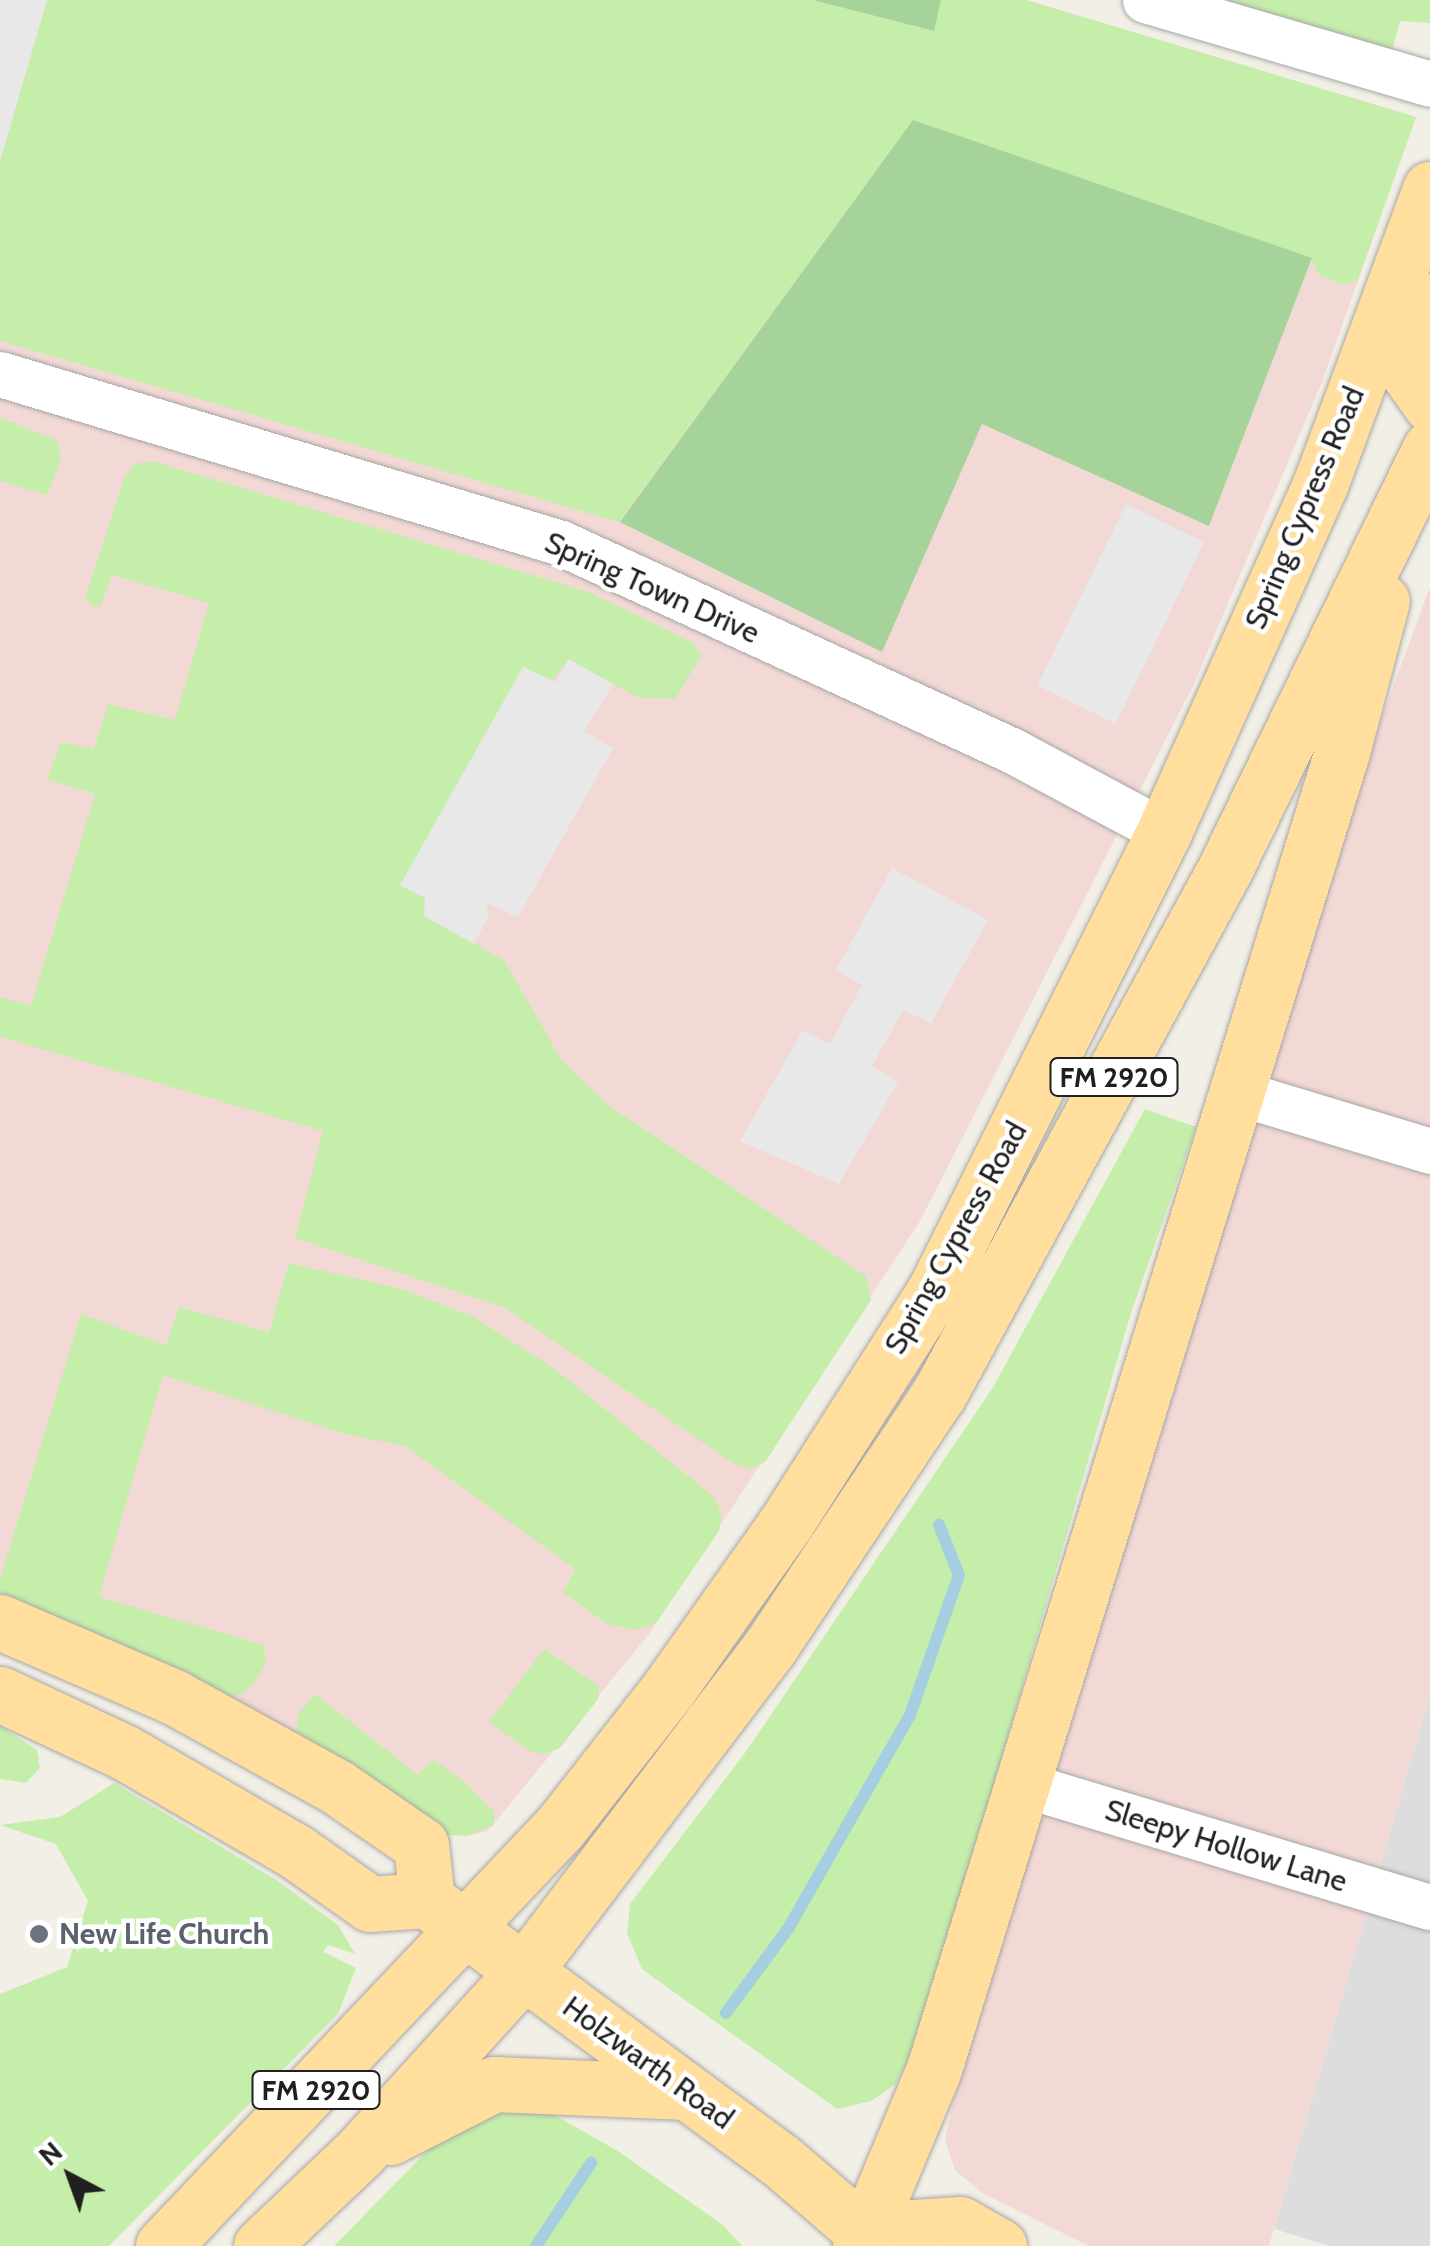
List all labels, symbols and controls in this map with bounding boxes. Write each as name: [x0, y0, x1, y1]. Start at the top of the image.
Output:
street label: Spring Cypress Road: [1238, 381, 1372, 635]
street label: Spring Town Drive: [539, 525, 765, 651]
road number: FM 2920: [1049, 1054, 1179, 1100]
street label: Spring Cypress Road: [877, 1116, 1035, 1360]
street label: Sleepy Hollow Lane: [1101, 1792, 1351, 1900]
place label: New Life Church: [59, 1916, 269, 1952]
marker: New Life Church: [28, 1923, 50, 1945]
street label: Holzwarth Road: [556, 1989, 740, 2137]
road number: FM 2920: [251, 2067, 381, 2113]
north arrow: [20, 2126, 120, 2226]
text: N: [32, 2134, 69, 2173]

